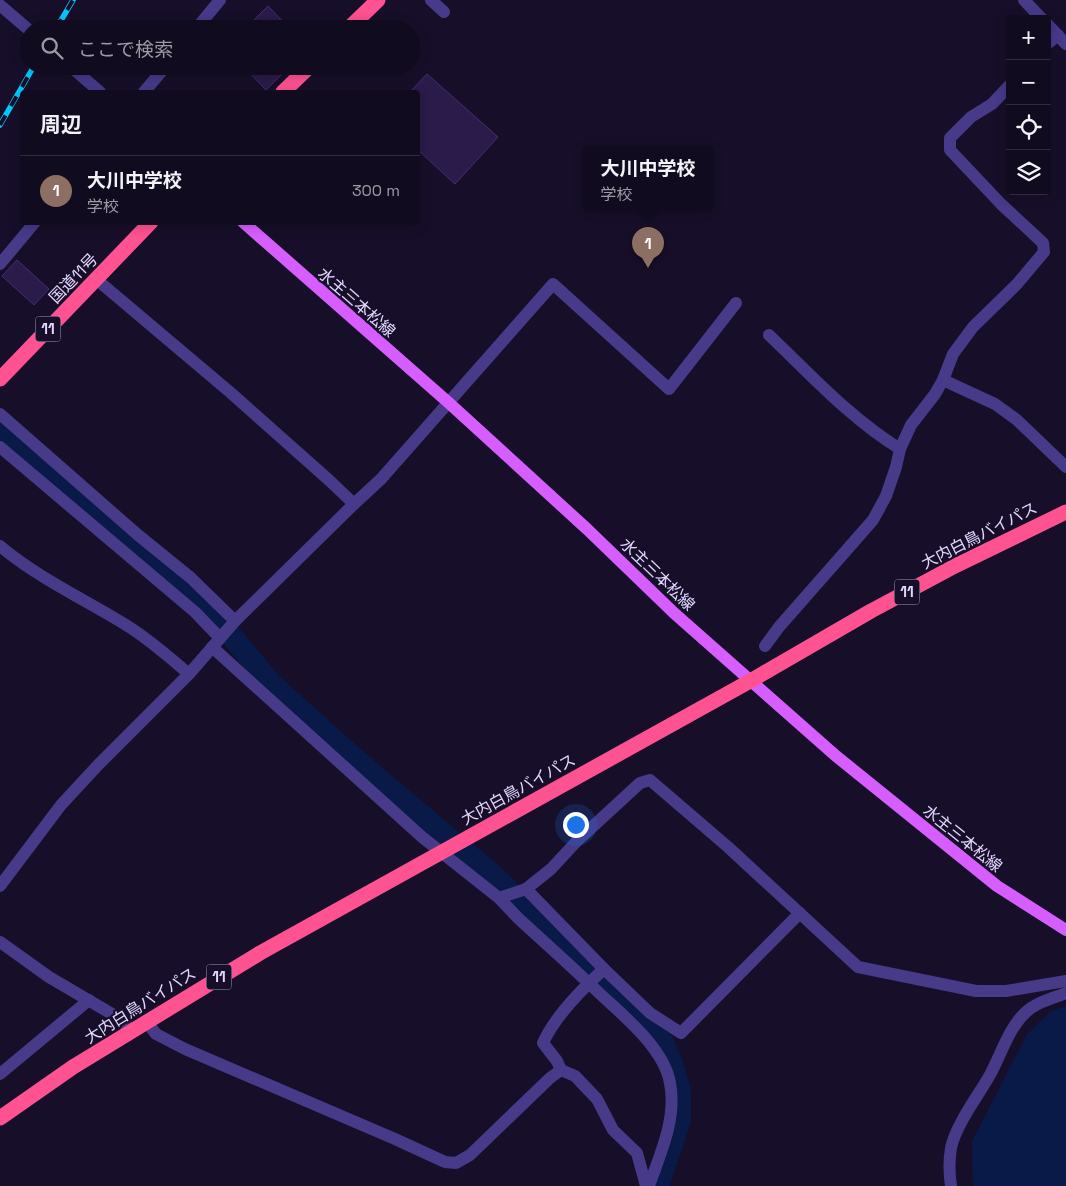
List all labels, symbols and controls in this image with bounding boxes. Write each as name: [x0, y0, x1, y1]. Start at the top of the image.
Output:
map controls: [1006, 15, 1051, 195]
button: +: [1006, 15, 1051, 60]
search box: [20, 20, 420, 75]
icon: search: [38, 34, 66, 62]
text: ここで検索: [78, 37, 173, 62]
button: −: [1006, 60, 1051, 105]
button: locate: [1006, 105, 1051, 150]
text: 周辺: [40, 111, 82, 138]
popup: [583, 146, 713, 211]
button: layers: [1006, 150, 1051, 195]
text: 大川中学校: [600, 156, 696, 181]
text: 大川中学校: [87, 168, 182, 193]
text: 1: [52, 180, 60, 201]
text: 300 m: [352, 180, 400, 201]
text: 学校: [600, 184, 633, 205]
text: 学校: [87, 196, 119, 217]
pin: 1: [632, 227, 664, 268]
street label: 国道11号: [44, 249, 102, 308]
street label: 水主三本松線: [314, 263, 400, 342]
road number: 11: [36, 316, 60, 342]
street label: 大内白鳥バイパス: [918, 497, 1041, 574]
street label: 水主三本松線: [616, 533, 699, 615]
road number: 11: [894, 580, 920, 604]
street label: 大内白鳥バイパス: [457, 749, 579, 830]
street label: 水主三本松線: [919, 800, 1007, 877]
your location: [563, 812, 589, 838]
street label: 大内白鳥バイパス: [81, 963, 200, 1048]
road number: 11: [206, 964, 232, 990]

